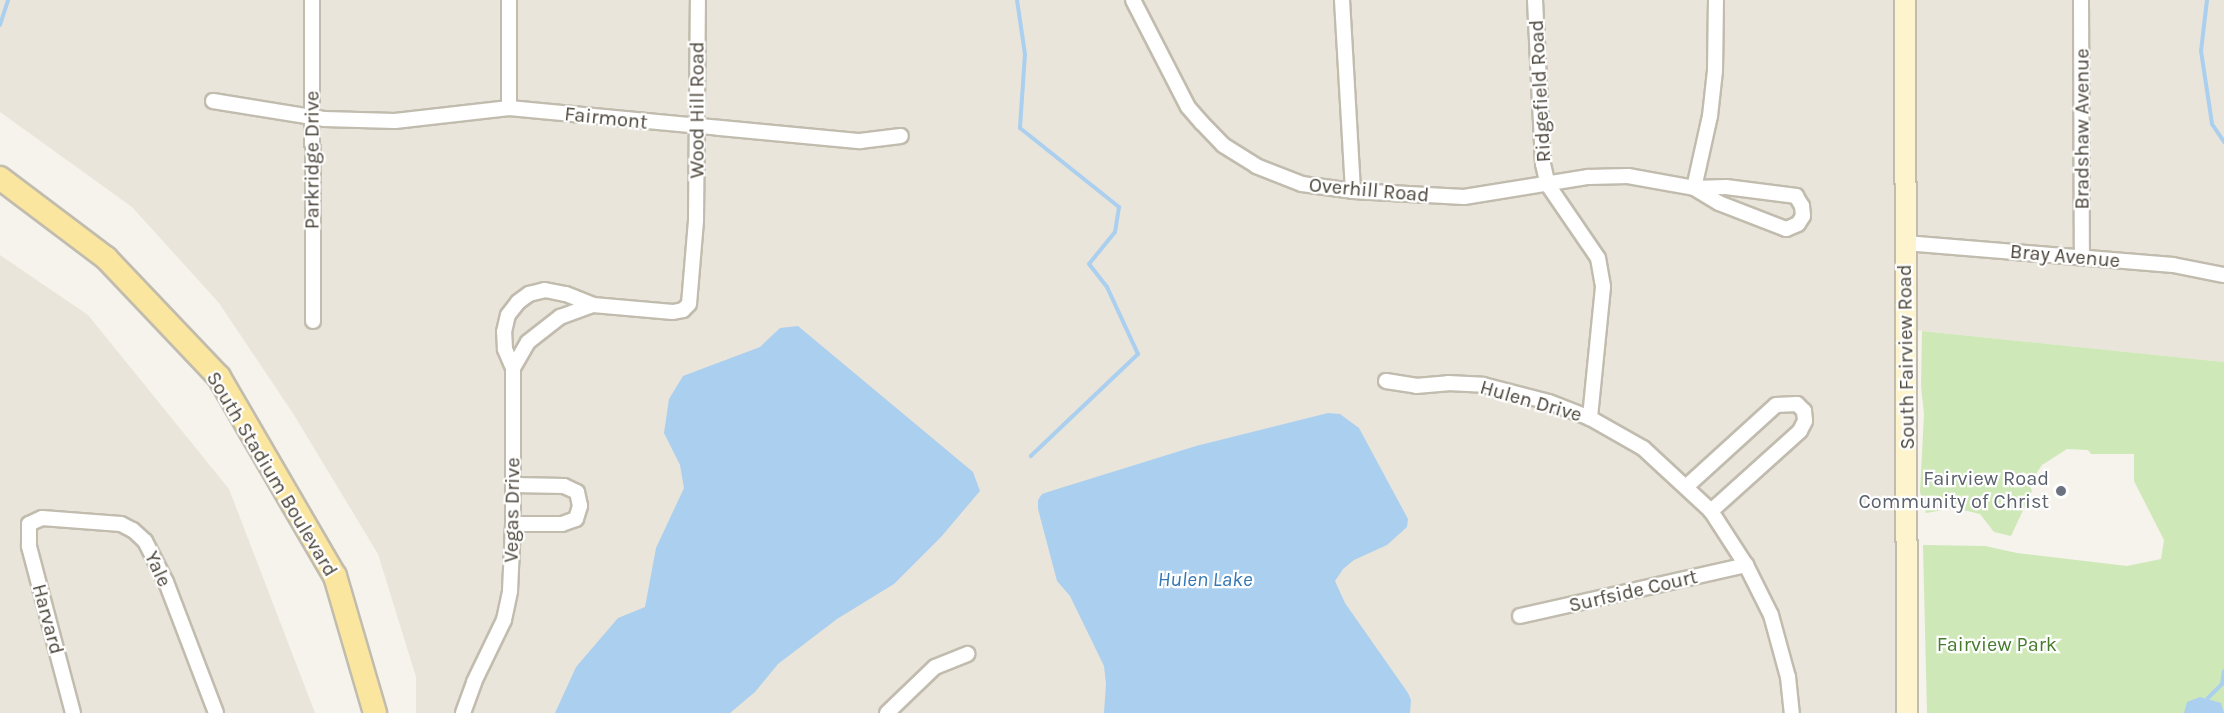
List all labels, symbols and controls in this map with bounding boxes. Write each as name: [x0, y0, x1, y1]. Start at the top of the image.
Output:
street label: Ridgefield Road: [1524, 19, 1556, 163]
street label: Wood Hill Road: [685, 41, 709, 179]
street label: Bradshaw Avenue: [2070, 48, 2094, 210]
street label: Parkridge Drive: [300, 91, 324, 229]
street label: Fairmont: [563, 102, 649, 134]
street label: Overhill Road: [1308, 173, 1430, 207]
street label: Bray Avenue: [2009, 239, 2121, 273]
street label: South Fairview Road: [1892, 264, 1920, 450]
street label: South Stadium Boulevard: [201, 367, 343, 581]
street label: Hulen Drive: [1477, 375, 1585, 427]
street label: Vegas Drive: [499, 457, 525, 563]
place label: Fairview Road Community of Christ: [1859, 467, 2049, 514]
marker: Fairview Road Community of Christ: [2054, 484, 2068, 498]
street label: Yale: [139, 547, 177, 591]
street label: Surfside Court: [1566, 565, 1700, 617]
water label: Hulen Lake: [1158, 566, 1252, 592]
street label: Harvard: [27, 581, 69, 657]
park label: Fairview Park: [1937, 632, 2057, 656]

